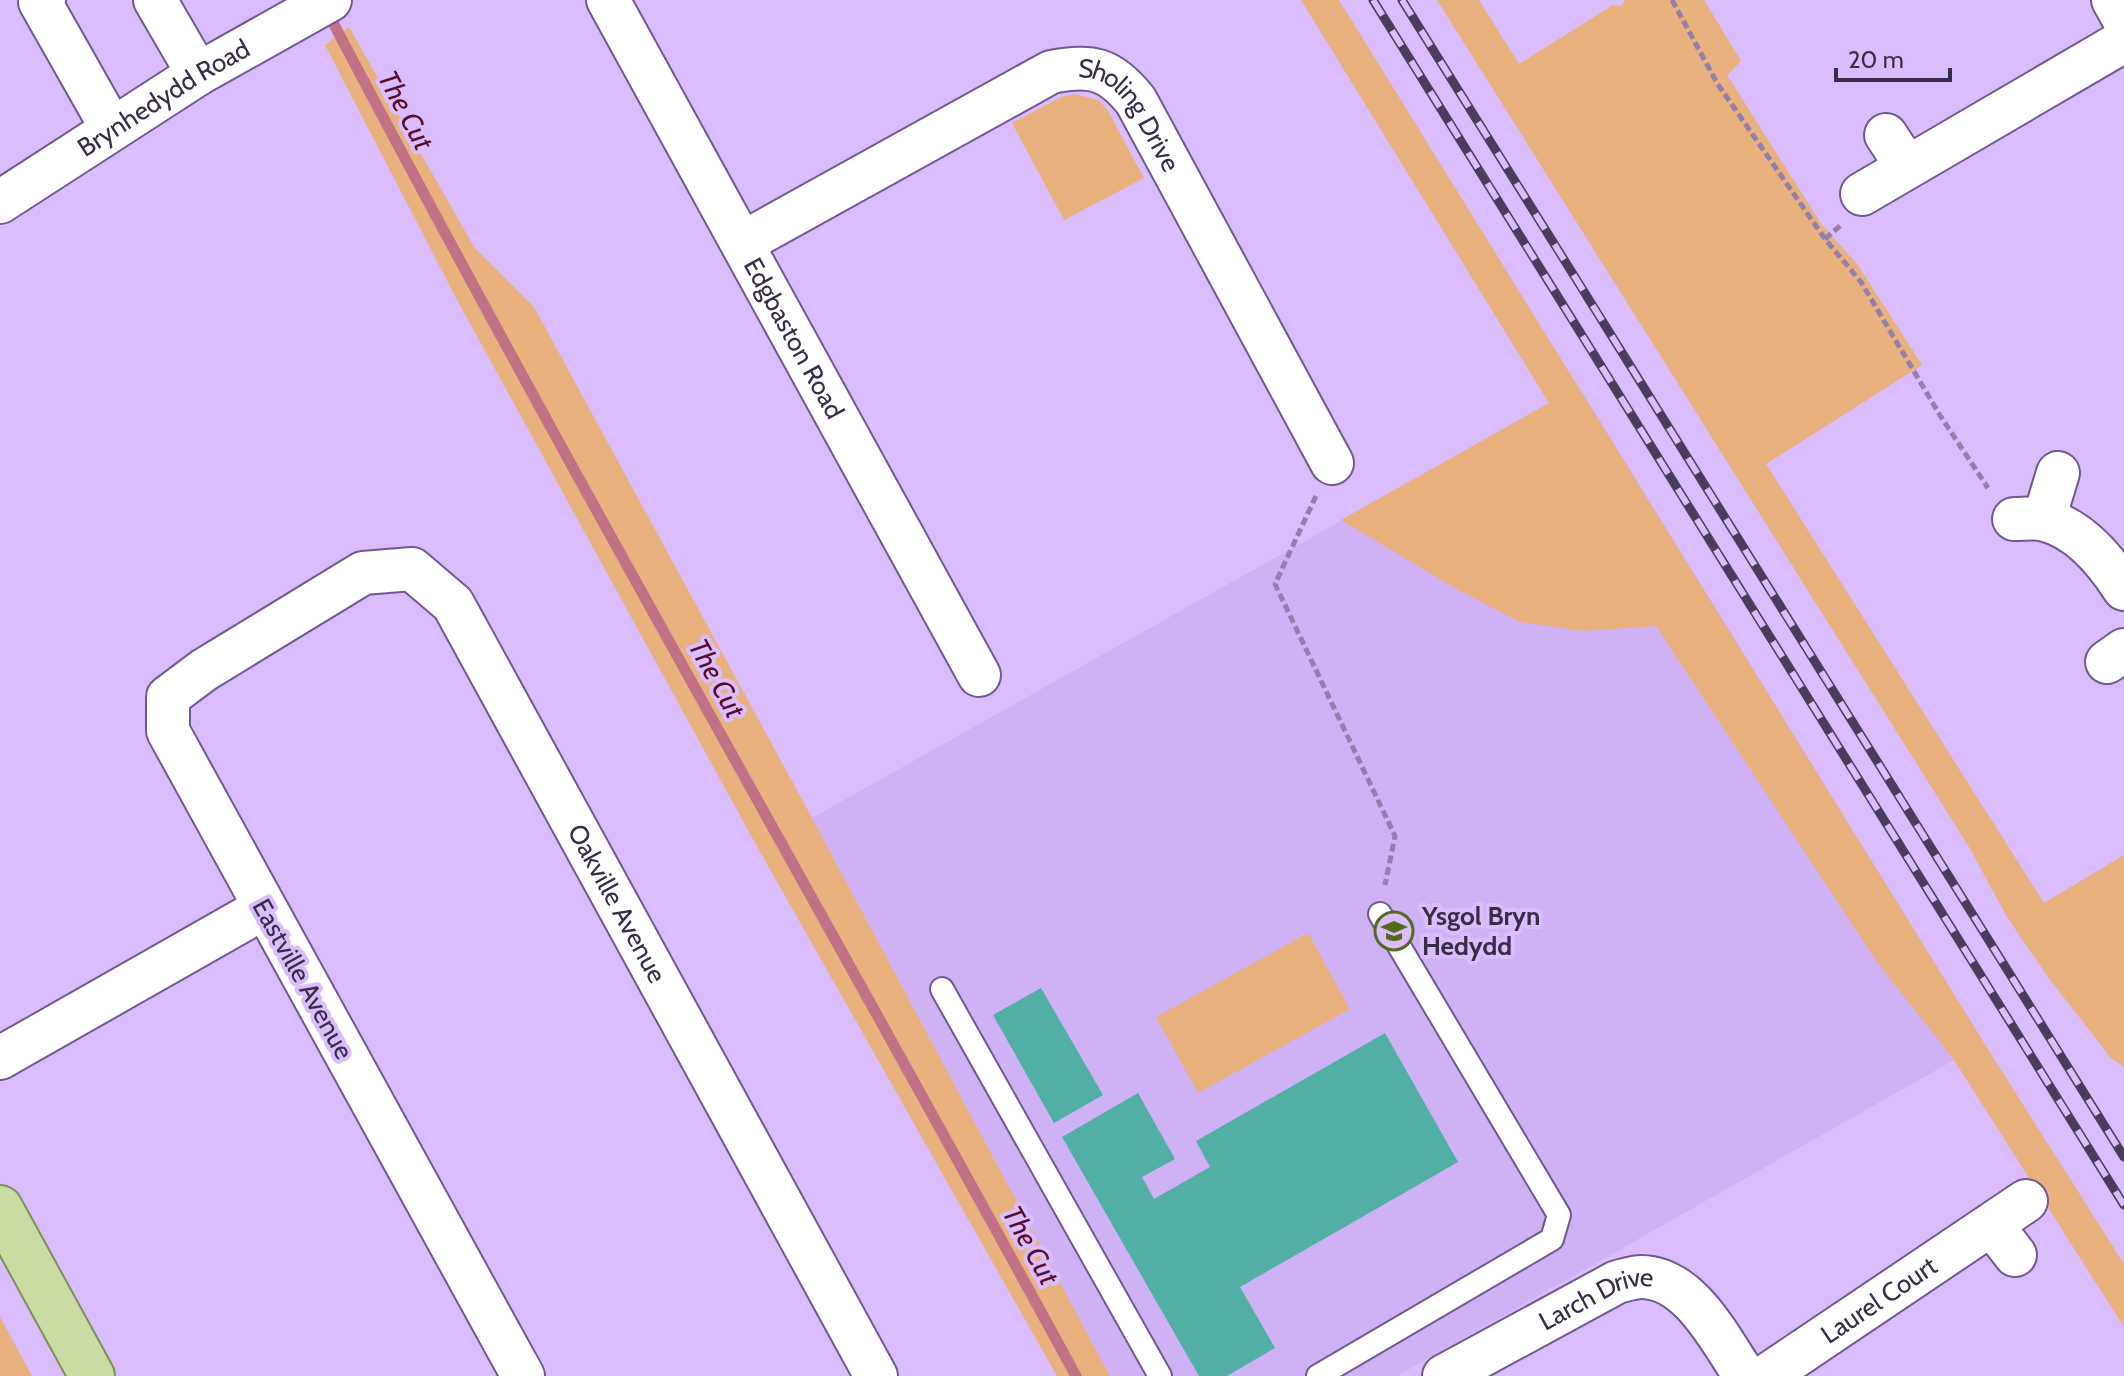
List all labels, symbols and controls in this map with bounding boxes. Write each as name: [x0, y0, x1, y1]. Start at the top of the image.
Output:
street label: Brynhedydd Road: [71, 32, 255, 164]
scale bar: [1836, 32, 1950, 82]
text: 20 m: [1848, 45, 1904, 74]
street label: Sholing Drive: [1077, 52, 1187, 177]
water label: The Cut: [371, 64, 441, 156]
street label: Edgbaston Road: [737, 252, 851, 424]
water label: The Cut: [682, 633, 753, 724]
street label: Oakville Avenue: [561, 819, 673, 988]
street label: Eastville Avenue: [246, 893, 360, 1065]
place label: Ysgol Bryn Hedydd: [1421, 900, 1540, 962]
school or university icon: Ysgol Bryn Hedydd: [1373, 910, 1415, 952]
water label: The Cut: [996, 1200, 1067, 1291]
street label: Laurel Court: [1815, 1250, 1943, 1350]
street label: Larch Drive: [1533, 1261, 1655, 1337]

